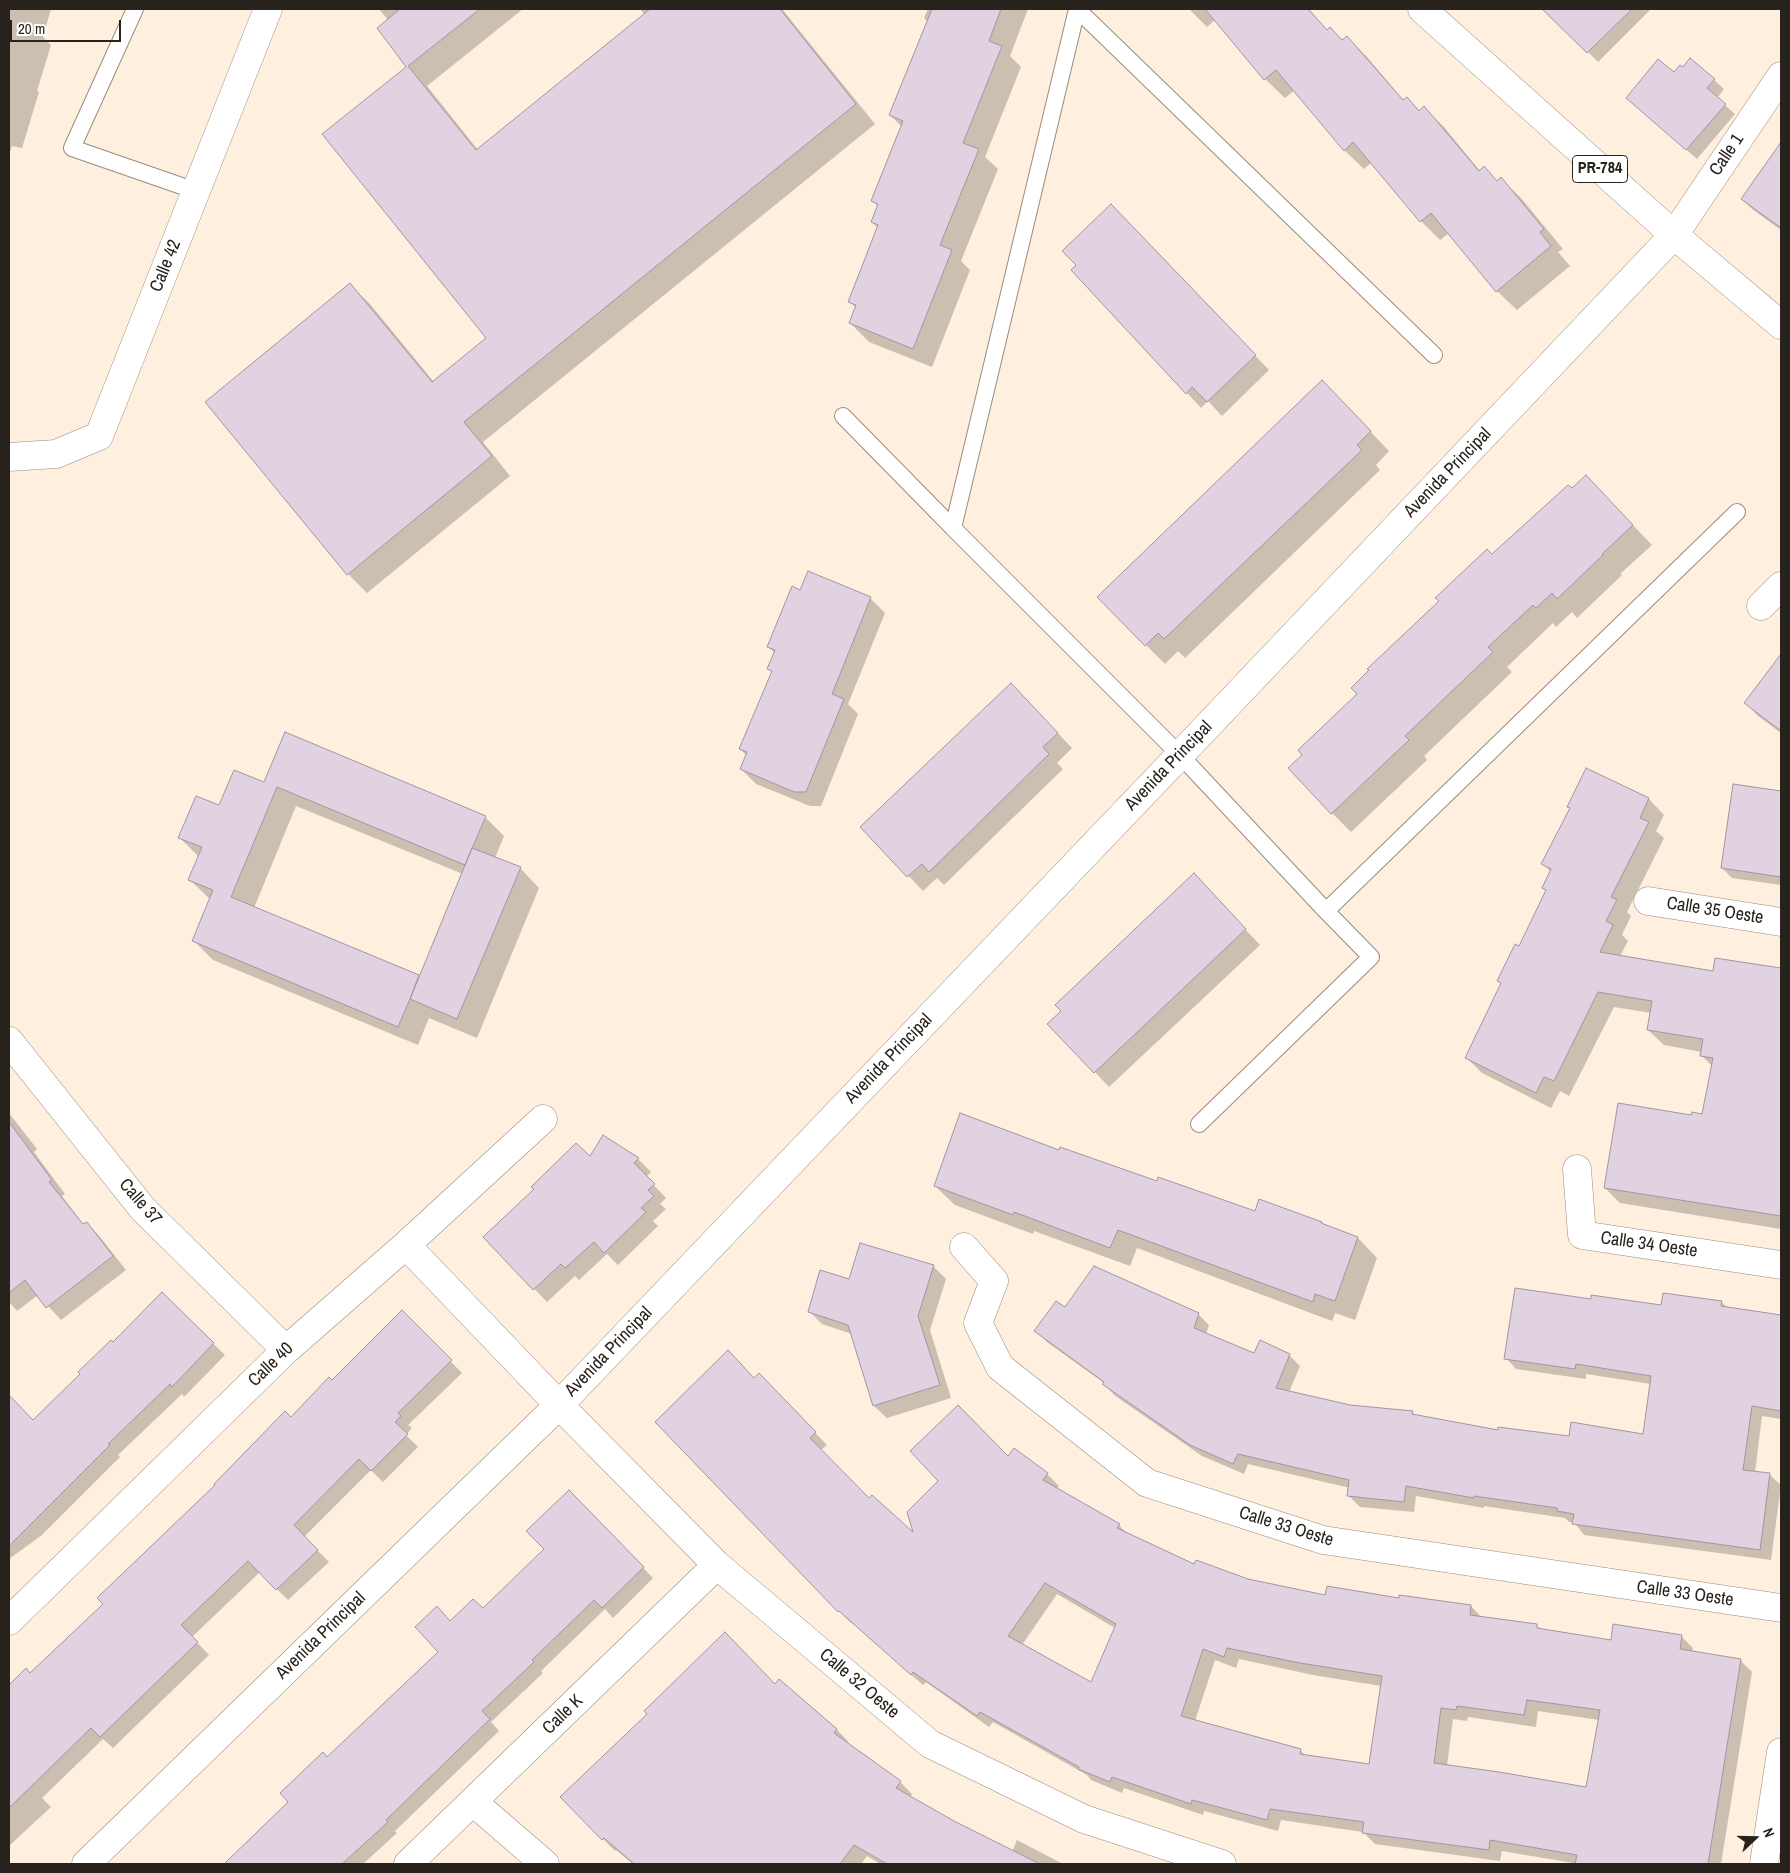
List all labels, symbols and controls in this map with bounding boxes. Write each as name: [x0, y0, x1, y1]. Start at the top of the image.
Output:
scale bar: [12, 10, 124, 42]
text: 20 m: [18, 18, 45, 39]
street label: Calle 1: [1705, 130, 1749, 180]
road number: PR-784: [1572, 156, 1628, 182]
street label: Calle 42: [146, 237, 186, 295]
street label: Avenida Principal: [1400, 424, 1496, 522]
street label: Avenida Principal: [1121, 717, 1217, 815]
street label: Calle 35 Oeste: [1665, 893, 1765, 929]
street label: Avenida Principal: [841, 1010, 937, 1108]
street label: Calle 37: [114, 1174, 166, 1230]
street label: Calle 34 Oeste: [1599, 1228, 1699, 1262]
street label: Avenida Principal: [561, 1303, 657, 1401]
street label: Calle 40: [244, 1338, 298, 1392]
street label: Calle 33 Oeste: [1236, 1502, 1336, 1552]
street label: Calle 33 Oeste: [1635, 1577, 1735, 1611]
street label: Avenida Principal: [272, 1588, 370, 1684]
street label: Calle 32 Oeste: [815, 1644, 903, 1724]
street label: Calle K: [538, 1691, 588, 1739]
north arrow: [1730, 1813, 1780, 1863]
text: N: [1759, 1826, 1779, 1840]

